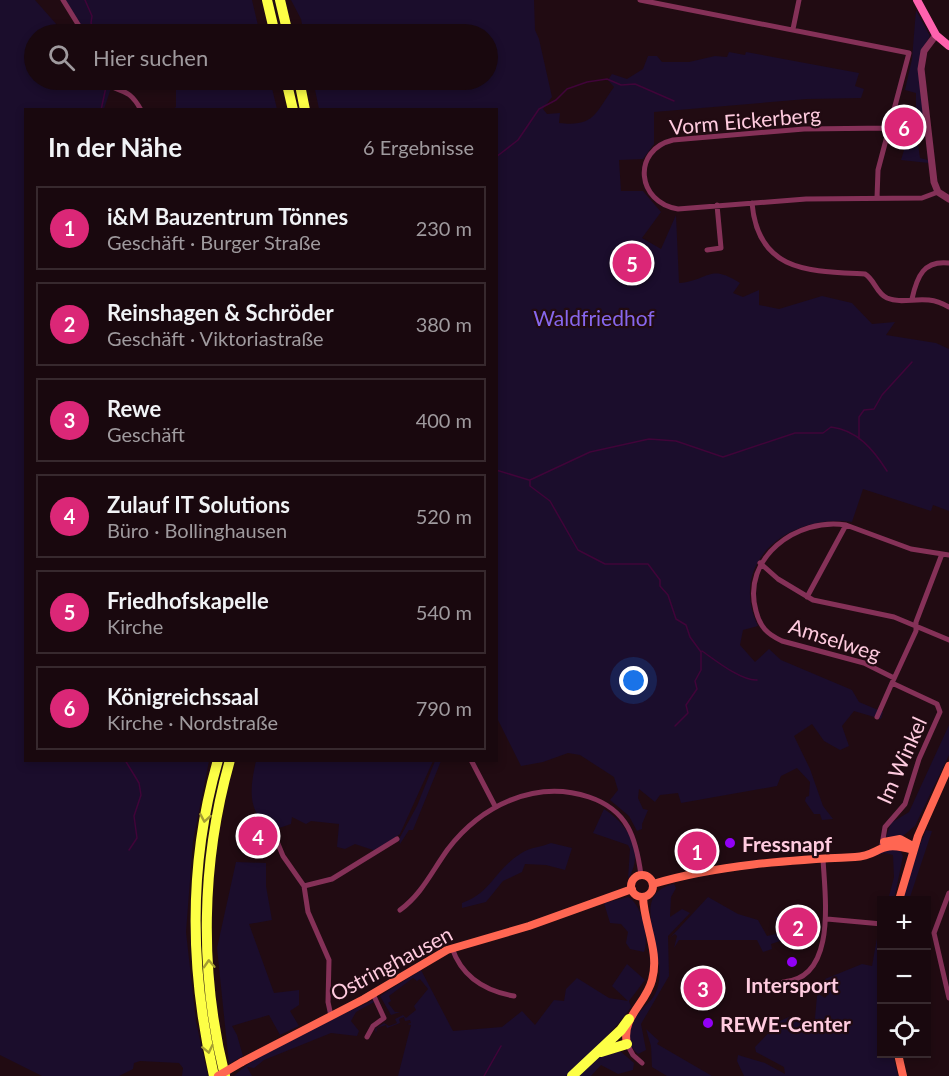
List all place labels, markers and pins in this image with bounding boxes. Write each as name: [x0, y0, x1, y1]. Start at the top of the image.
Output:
pin: 6: [884, 104, 924, 150]
pin: 5: [612, 240, 652, 286]
pin: 4: [238, 814, 278, 858]
pin: 1: [678, 828, 716, 874]
place label: Fressnapf: [742, 831, 832, 856]
marker: Fressnapf: [723, 836, 737, 850]
pin: 2: [778, 904, 818, 950]
marker: Intersport: [785, 955, 799, 969]
pin: 3: [684, 966, 722, 1010]
place label: Intersport: [745, 972, 839, 997]
place label: REWE-Center: [720, 1011, 851, 1036]
marker: REWE-Center: [701, 1016, 715, 1030]

